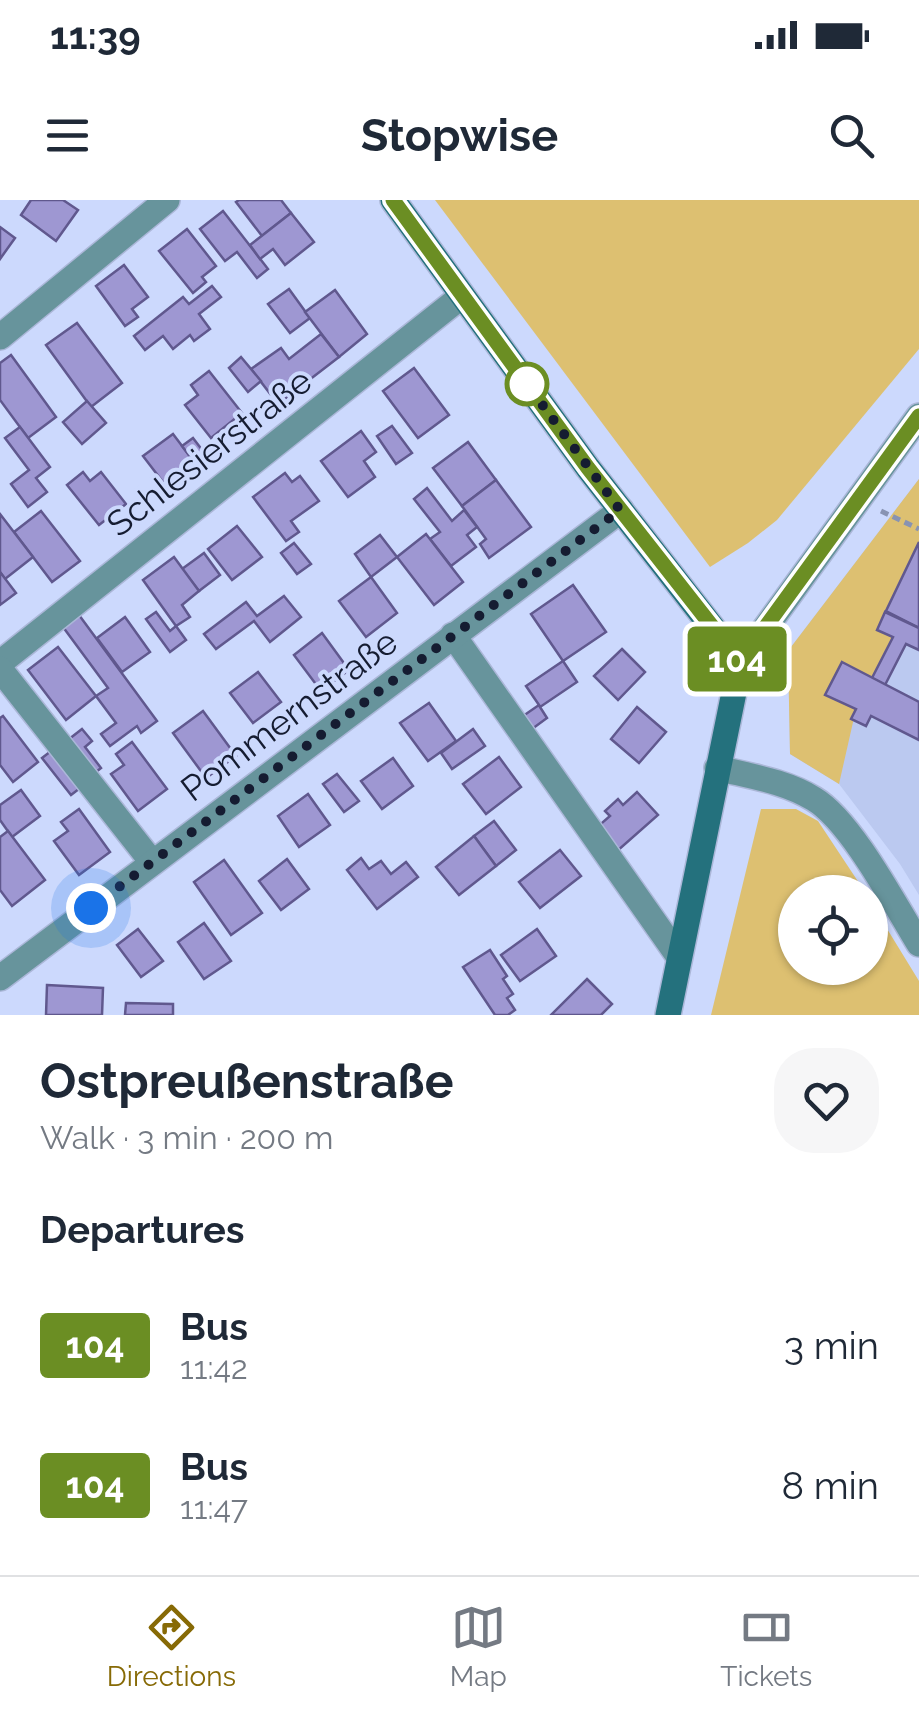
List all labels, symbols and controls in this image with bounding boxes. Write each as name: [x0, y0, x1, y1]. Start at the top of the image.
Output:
text: 11:39: [50, 13, 141, 58]
icon: menu: [40, 108, 95, 163]
icon: search: [824, 108, 879, 163]
text: Stopwise: [361, 109, 558, 162]
street label: Schlesierstraße: [99, 359, 319, 545]
unlabelled marker: [506, 363, 548, 405]
street label: Pommernstraße: [173, 621, 405, 809]
line badge: 104: [680, 626, 794, 692]
text: 104: [708, 639, 766, 680]
map controls: [778, 875, 888, 985]
button: locate: [778, 875, 888, 985]
your location: [66, 883, 116, 933]
button: heart: [774, 1048, 879, 1153]
text: Ostpreußenstraße: [40, 1053, 453, 1109]
text: Walk · 3 min · 200 m: [40, 1119, 333, 1156]
text: Departures: [40, 1207, 245, 1252]
text: Bus: [180, 1304, 248, 1349]
text: 3 min: [784, 1323, 879, 1368]
text: 104: [66, 1325, 124, 1366]
text: 11:42: [180, 1349, 248, 1386]
text: Bus: [180, 1444, 248, 1489]
text: 8 min: [781, 1463, 879, 1508]
text: 104: [66, 1465, 124, 1506]
text: 11:47: [180, 1489, 248, 1526]
tab: Directions: [107, 1600, 236, 1693]
tab: Map: [450, 1600, 507, 1693]
tab: Tickets: [720, 1600, 812, 1693]

